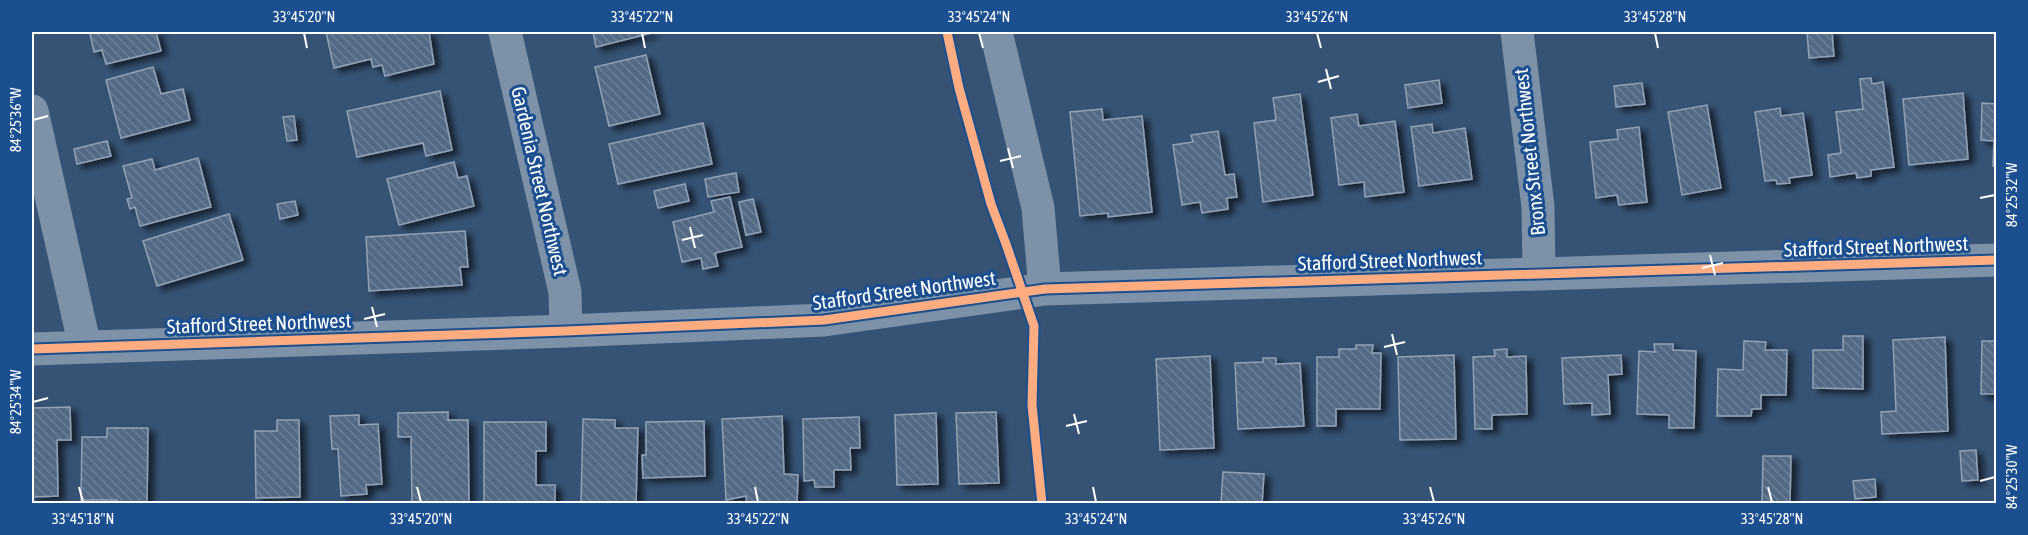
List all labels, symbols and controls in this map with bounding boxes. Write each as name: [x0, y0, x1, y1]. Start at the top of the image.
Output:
text: 33°45'20"N: [273, 8, 335, 25]
text: 33°45'22"N: [611, 8, 673, 25]
text: 33°45'24"N: [948, 8, 1010, 25]
text: 33°45'26"N: [1286, 8, 1348, 25]
text: 33°45'28"N: [1624, 8, 1686, 25]
street label: Bronx Street Northwest: [1509, 67, 1549, 237]
street label: Gardenia Street Northwest: [507, 84, 573, 278]
text: 84°25'36"W: [7, 88, 24, 152]
text: 84°25'32"W: [2003, 163, 2020, 227]
street label: Stafford Street Northwest: [1783, 231, 1969, 261]
street label: Stafford Street Northwest: [1297, 245, 1483, 275]
street label: Stafford Street Northwest: [811, 266, 997, 314]
street label: Stafford Street Northwest: [166, 308, 352, 338]
text: 84°25'34"W: [7, 370, 24, 434]
text: 84°25'30"W: [2003, 445, 2020, 509]
text: 33°45'18"N: [52, 510, 114, 527]
text: 33°45'20"N: [390, 510, 452, 527]
text: 33°45'22"N: [727, 510, 789, 527]
text: 33°45'24"N: [1065, 510, 1127, 527]
text: 33°45'26"N: [1403, 510, 1465, 527]
text: 33°45'28"N: [1741, 510, 1803, 527]

